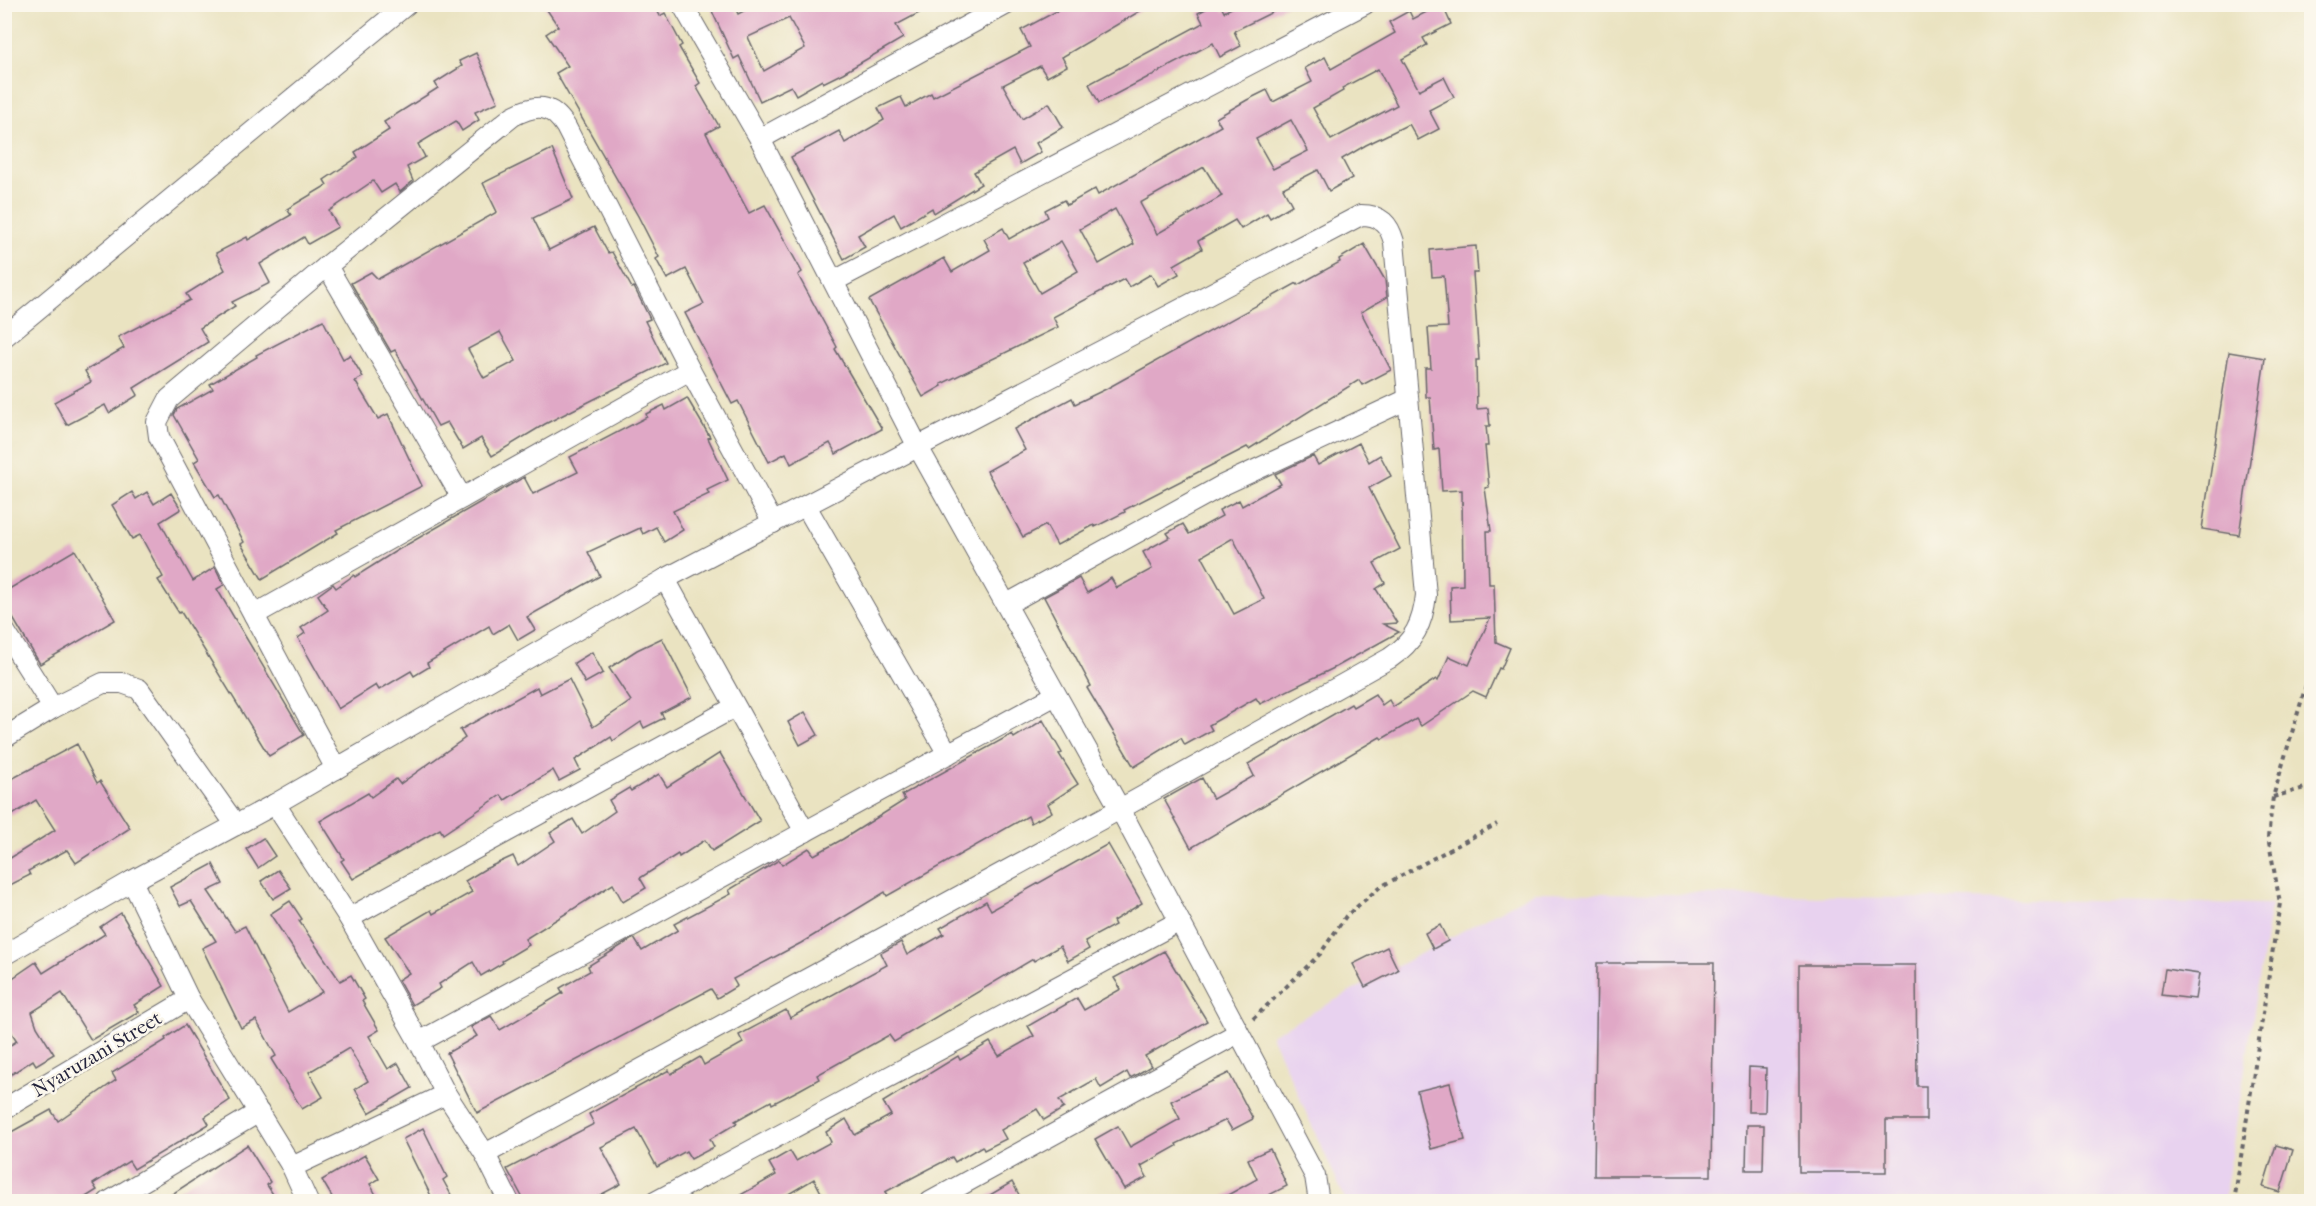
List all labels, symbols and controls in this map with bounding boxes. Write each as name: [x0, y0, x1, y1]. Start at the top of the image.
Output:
street label: Nyaruzani Street: [28, 1006, 166, 1102]

